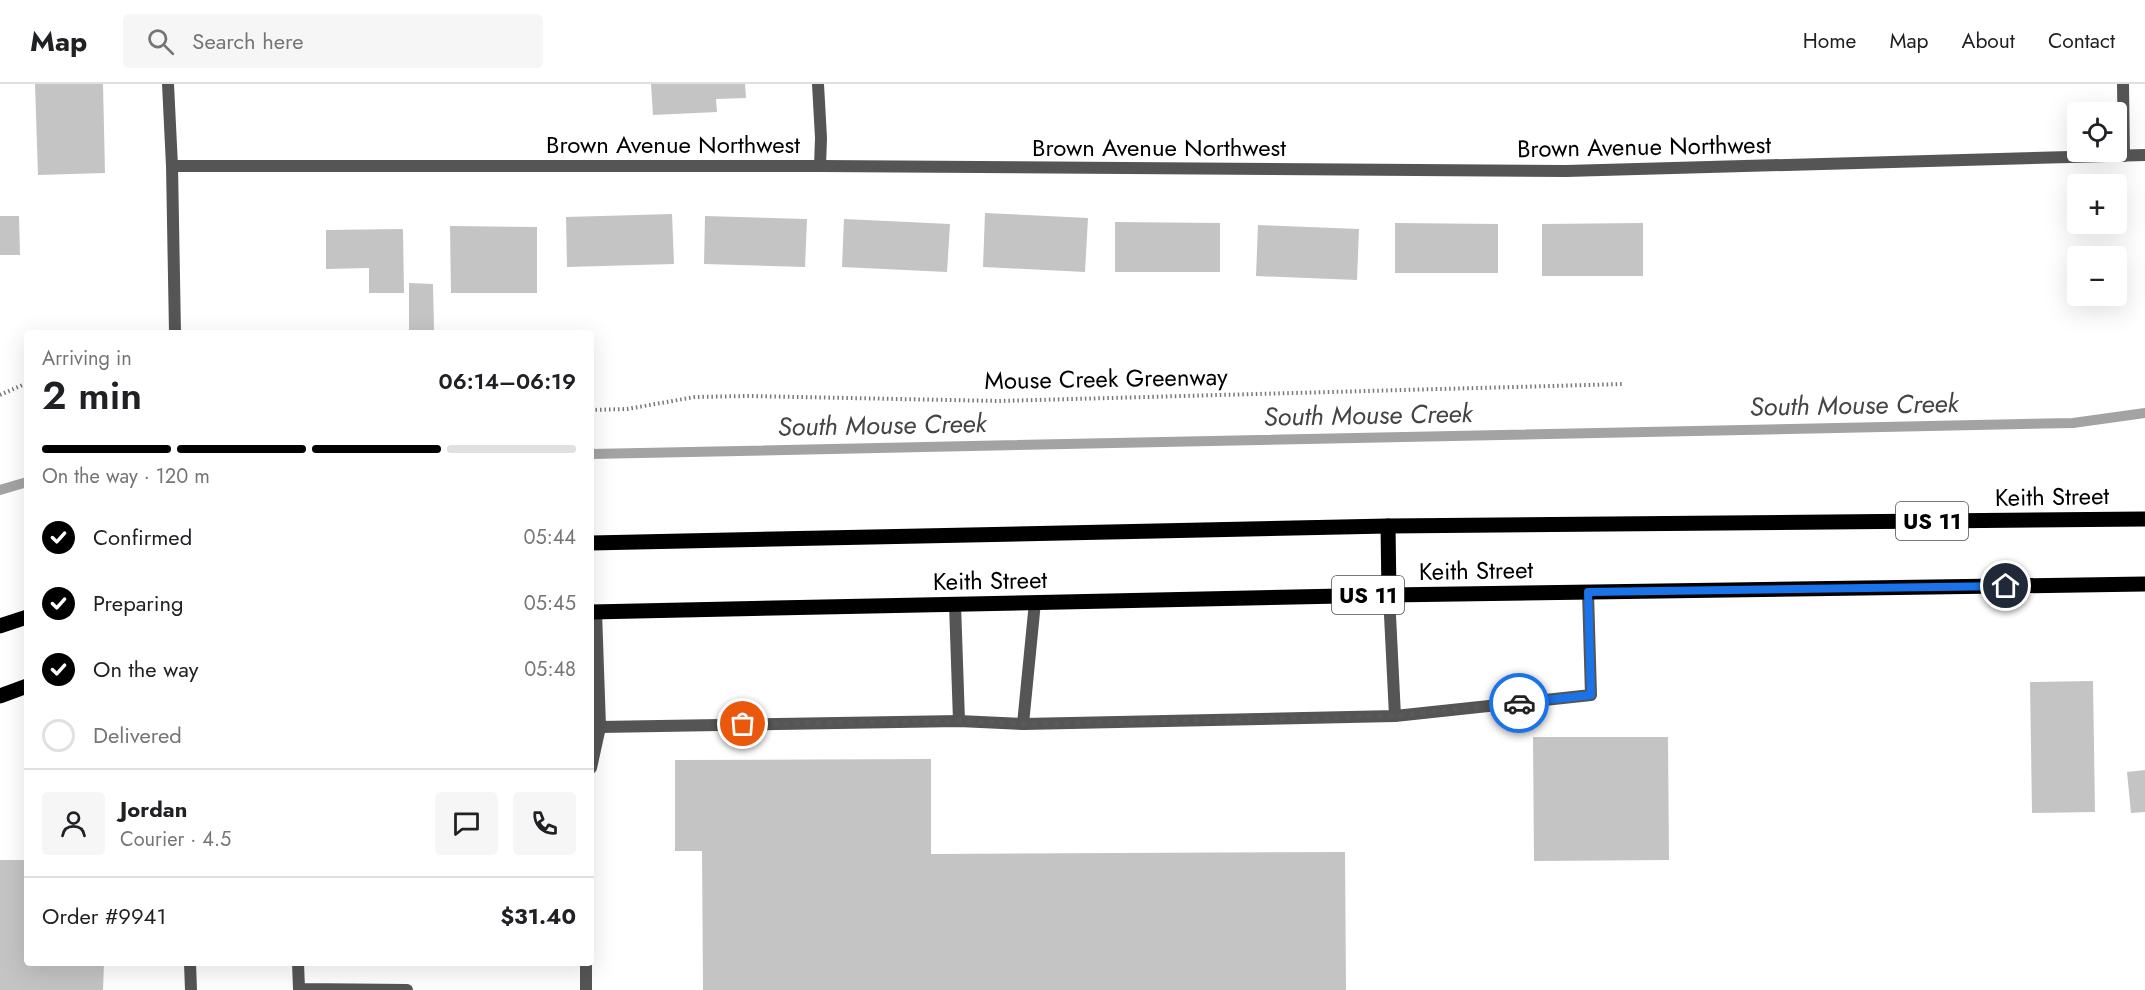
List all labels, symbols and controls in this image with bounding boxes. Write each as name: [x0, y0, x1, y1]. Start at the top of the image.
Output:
search box: [123, 14, 543, 68]
text: Map: [30, 21, 87, 62]
icon: search: [144, 25, 177, 58]
text: Search here: [192, 25, 304, 57]
text: Home: [1803, 26, 1856, 56]
text: Map: [1889, 26, 1929, 56]
text: About: [1962, 26, 2015, 56]
text: Contact: [2048, 26, 2115, 56]
map controls: [2067, 102, 2127, 306]
button: locate: [2067, 102, 2127, 162]
street label: Brown Avenue Northwest: [546, 127, 800, 162]
street label: Brown Avenue Northwest: [1517, 127, 1772, 166]
street label: Brown Avenue Northwest: [1032, 130, 1286, 165]
button: +: [2067, 174, 2127, 234]
button: −: [2067, 246, 2127, 306]
text: Arriving in: [42, 344, 132, 373]
street label: Mouse Creek Greenway: [984, 359, 1228, 398]
text: 06:14–06:19: [438, 365, 576, 397]
text: 2 min: [42, 367, 142, 424]
water label: South Mouse Creek: [1749, 384, 1961, 426]
water label: South Mouse Creek: [1263, 394, 1475, 436]
water label: South Mouse Creek: [777, 404, 989, 446]
text: On the way · 120 m: [42, 462, 210, 491]
street label: Keith Street: [1995, 478, 2110, 515]
road number: US 11: [1896, 502, 1968, 540]
icon: check: [42, 521, 75, 554]
text: Confirmed: [93, 521, 192, 553]
text: 05:44: [523, 523, 576, 552]
street label: Keith Street: [1419, 552, 1534, 589]
pin: [1980, 560, 2031, 611]
street label: Keith Street: [933, 562, 1048, 599]
icon: home: [1989, 569, 2022, 602]
road number: US 11: [1332, 576, 1404, 614]
icon: check: [42, 587, 75, 620]
text: Preparing: [93, 587, 184, 619]
text: 05:45: [524, 589, 576, 618]
icon: check: [42, 653, 75, 686]
text: On the way: [93, 653, 198, 685]
text: 05:48: [524, 655, 576, 684]
courier: [1489, 673, 1549, 733]
icon: car: [1503, 687, 1536, 720]
pin: [717, 698, 768, 749]
icon: bag: [726, 707, 759, 740]
text: Delivered: [93, 719, 182, 751]
button: person: [42, 792, 105, 855]
button: chat: [435, 792, 498, 855]
button: phone: [513, 792, 576, 855]
text: Jordan: [120, 793, 187, 825]
text: Courier · 4.5: [120, 825, 231, 854]
text: Order #9941: [42, 900, 166, 932]
text: $31.40: [500, 900, 576, 932]

